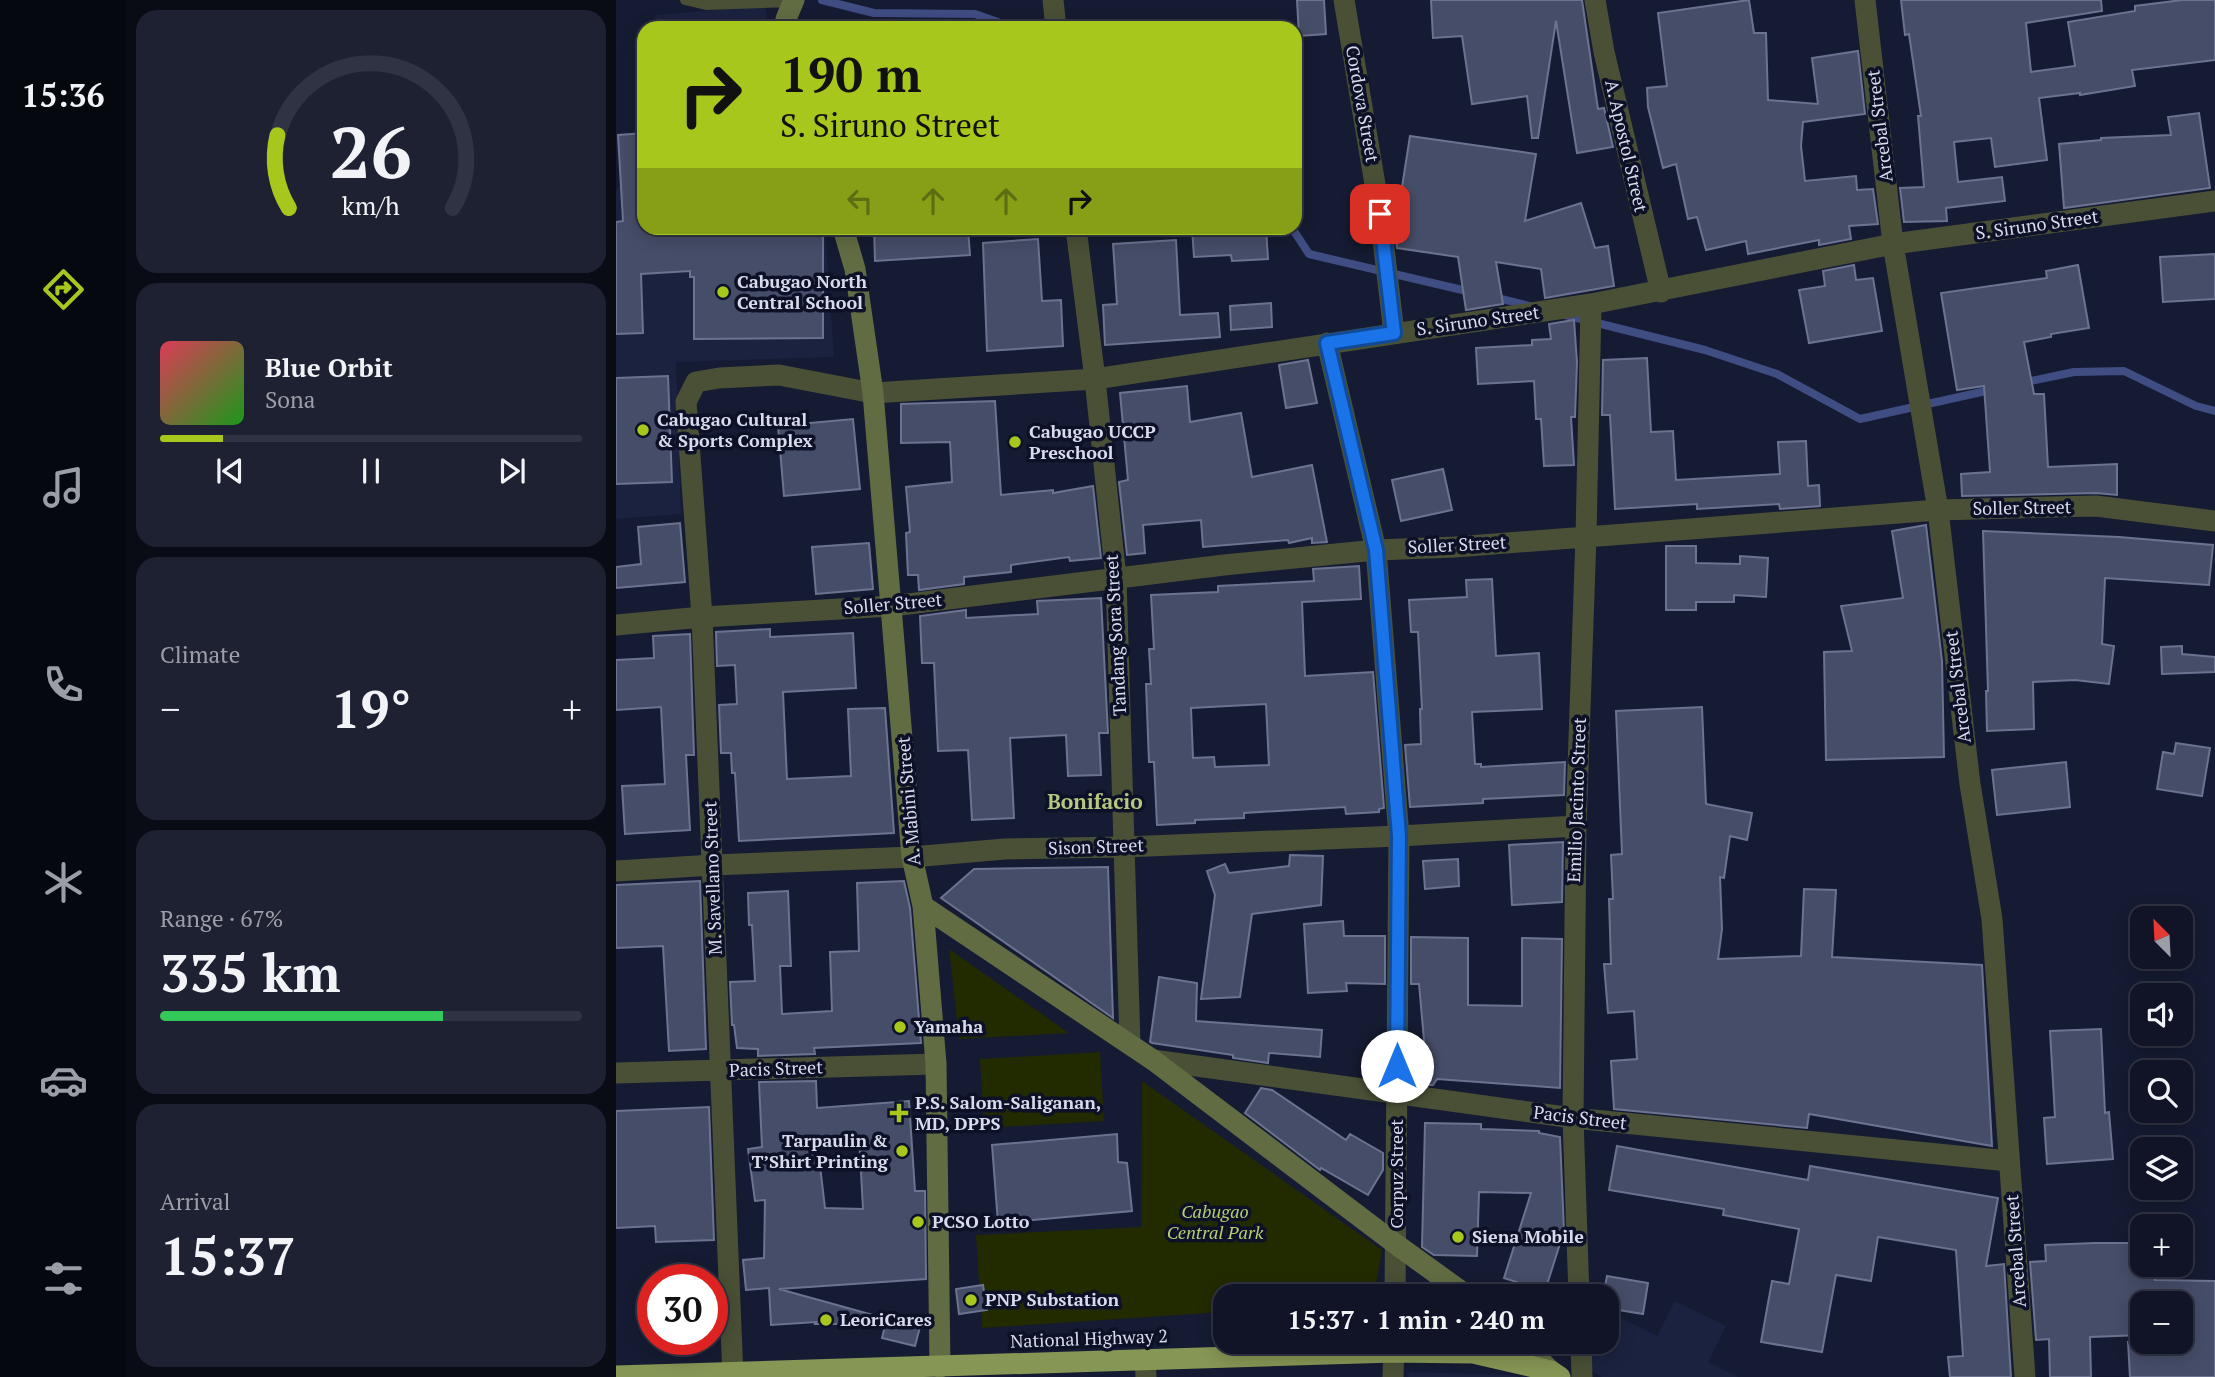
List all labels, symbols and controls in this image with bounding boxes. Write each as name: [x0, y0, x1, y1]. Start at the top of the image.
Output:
text: 190 m: [780, 41, 922, 106]
street label: Cordova Street: [1341, 44, 1385, 164]
icon: right: [665, 49, 756, 140]
street label: Arcebal Street: [1860, 68, 1898, 184]
text: 15:36: [21, 74, 105, 116]
street label: A. Apostol Street: [1600, 77, 1654, 215]
text: 26: [330, 102, 412, 199]
text: S. Siruno Street: [780, 104, 1000, 146]
icon: left: [841, 182, 879, 220]
icon: ahead: [914, 182, 952, 220]
icon: ahead: [987, 182, 1025, 220]
icon: right: [1060, 182, 1098, 220]
pin: [1350, 184, 1410, 244]
text: km/h: [342, 189, 400, 222]
icon: arrive: [1361, 195, 1399, 233]
street label: S. Siruno Street: [1974, 203, 2100, 244]
icon: directions: [39, 265, 88, 314]
place label: Cabugao North Central School: [737, 269, 868, 314]
marker: Cabugao North Central School: [715, 284, 731, 300]
street label: S. Siruno Street: [1415, 299, 1541, 340]
text: Blue Orbit: [265, 350, 393, 384]
text: Sona: [265, 384, 315, 415]
place label: Cabugao Cultural & Sports Complex: [657, 407, 813, 452]
place label: Cabugao UCCP Preschool: [1029, 419, 1156, 464]
marker: Cabugao Cultural & Sports Complex: [635, 422, 651, 438]
marker: Cabugao UCCP Preschool: [1007, 434, 1023, 450]
icon: previous: [211, 452, 249, 490]
icon: pause: [352, 452, 390, 490]
icon: next: [493, 452, 531, 490]
icon: music: [39, 463, 88, 512]
street label: Soller Street: [1972, 494, 2072, 520]
street label: Soller Street: [1407, 529, 1507, 559]
street label: Tandang Sora Street: [1099, 553, 1131, 717]
street label: Soller Street: [843, 587, 943, 619]
street label: Arcebal Street: [1938, 629, 1976, 745]
text: Climate: [160, 639, 240, 670]
icon: phone: [39, 660, 88, 709]
text: 19°: [331, 674, 411, 743]
text: −: [160, 684, 180, 734]
text: +: [562, 684, 582, 734]
street label: Emilio Jacinto Street: [1561, 717, 1591, 883]
street label: A. Mabini Street: [890, 735, 926, 867]
district label: Bonifacio: [1047, 787, 1143, 815]
street label: M. Savellano Street: [697, 800, 727, 955]
street label: Sison Street: [1048, 832, 1145, 860]
icon: climate: [39, 858, 88, 907]
text: Range · 67%: [160, 903, 283, 934]
north arrow: [2130, 906, 2193, 970]
map controls: [2130, 906, 2193, 1354]
text: 335 km: [160, 938, 341, 1007]
button: sound: [2130, 983, 2193, 1046]
place label: Yamaha: [914, 1014, 983, 1038]
marker: Yamaha: [892, 1019, 908, 1035]
position arrow: [1360, 1029, 1434, 1103]
street label: Pacis Street: [729, 1054, 824, 1082]
icon: car: [39, 1056, 88, 1105]
button: search: [2130, 1060, 2193, 1123]
place label: P.S. Salom-Saliganan, MD, DPPS: [915, 1090, 1101, 1135]
street label: Pacis Street: [1532, 1099, 1628, 1135]
marker: P.S. Salom-Saliganan, MD, DPPS: [889, 1103, 909, 1123]
street label: Corpuz Street: [1384, 1119, 1408, 1229]
place label: Tarpaulin & T’Shirt Printing: [751, 1128, 889, 1173]
button: layers: [2130, 1137, 2193, 1200]
marker: Tarpaulin & T’Shirt Printing: [894, 1143, 910, 1159]
text: Arrival: [160, 1186, 231, 1217]
street label: Arcebal Street: [1999, 1194, 2031, 1308]
park label: Cabugao Central Park: [1167, 1199, 1264, 1244]
place label: PCSO Lotto: [932, 1209, 1030, 1233]
marker: PCSO Lotto: [910, 1214, 926, 1230]
button: +: [2130, 1214, 2193, 1277]
text: 15:37: [160, 1221, 295, 1290]
place label: Siena Mobile: [1472, 1224, 1584, 1248]
marker: Siena Mobile: [1450, 1229, 1466, 1245]
icon: filters: [39, 1254, 88, 1303]
speed limit sign: 30: [637, 1264, 728, 1355]
place label: PNP Substation: [985, 1287, 1120, 1311]
button: −: [2130, 1291, 2193, 1354]
marker: PNP Substation: [963, 1292, 979, 1308]
text: 15:37 · 1 min · 240 m: [1287, 1302, 1545, 1336]
place label: LeoriCares: [840, 1307, 932, 1331]
marker: LeoriCares: [818, 1312, 834, 1328]
street label: National Highway 2: [1010, 1323, 1168, 1353]

